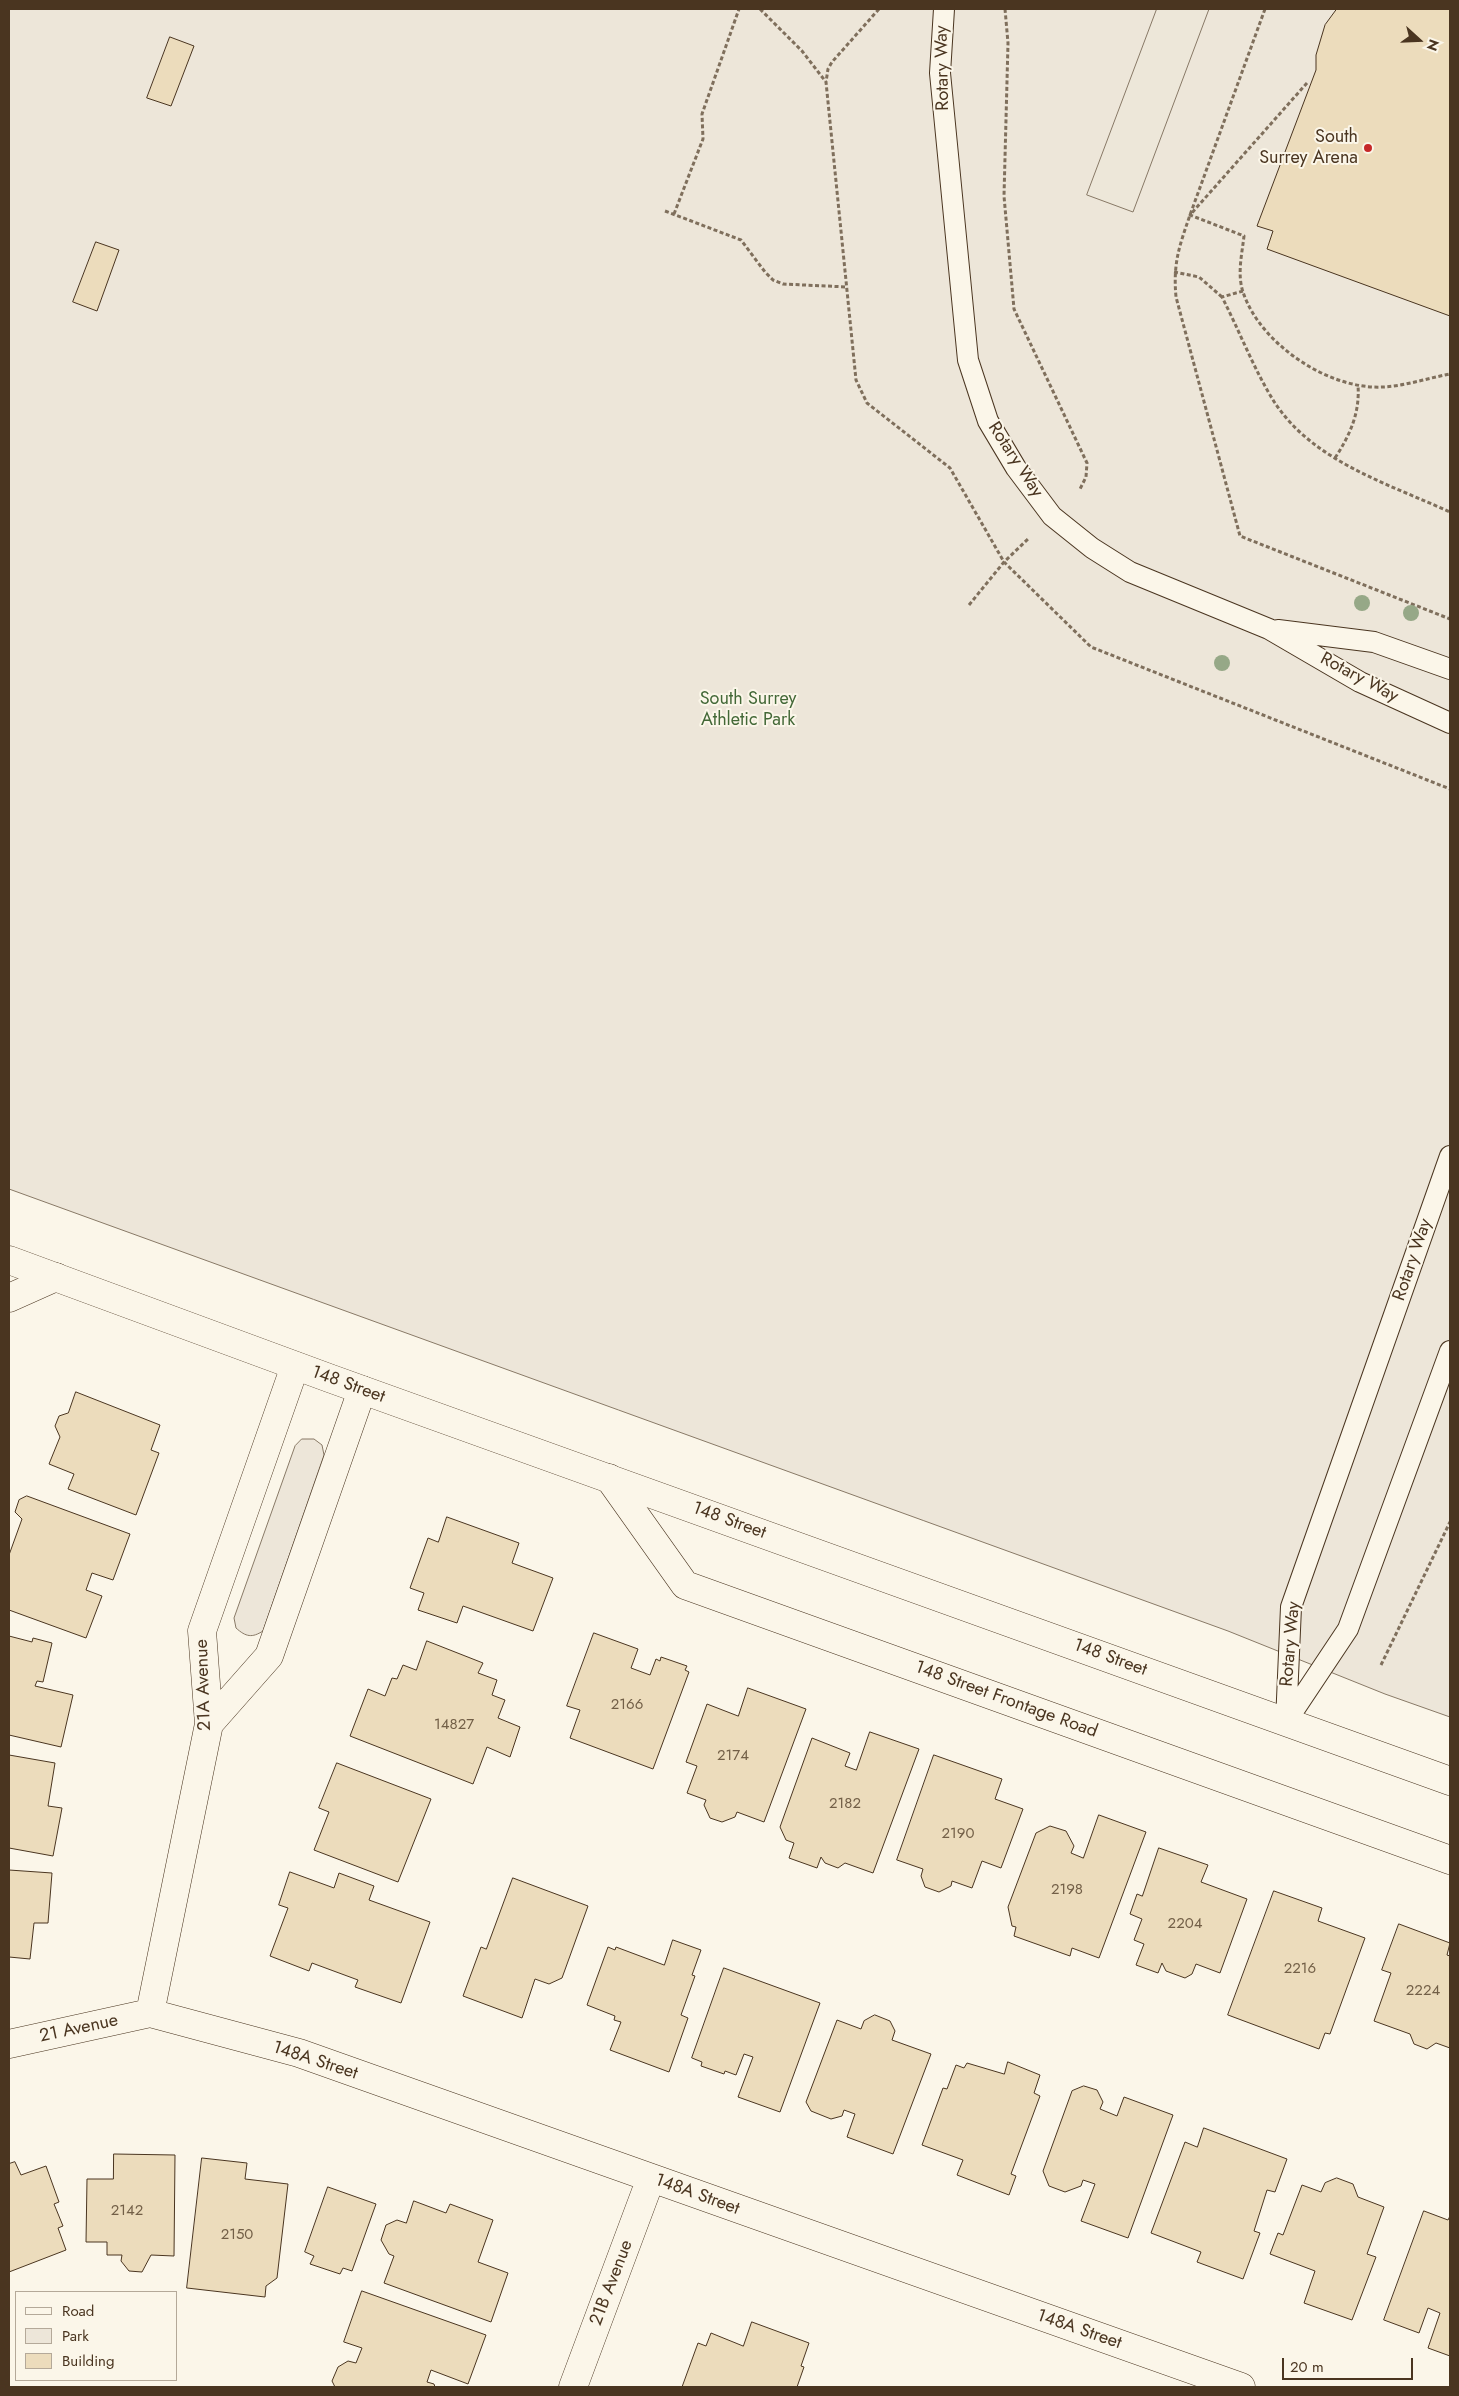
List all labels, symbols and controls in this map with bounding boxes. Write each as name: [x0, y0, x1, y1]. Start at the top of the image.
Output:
north arrow: [1394, 15, 1444, 65]
street label: Rotary Way: [931, 25, 955, 111]
text: N: [1422, 36, 1444, 54]
place label: South Surrey Arena: [1259, 127, 1358, 170]
marker: South Surrey Arena: [1362, 142, 1374, 154]
street label: Rotary Way: [983, 418, 1047, 502]
street label: Rotary Way: [1316, 648, 1402, 708]
park label: South Surrey Athletic Park: [700, 689, 796, 732]
street label: Rotary Way: [1389, 1216, 1437, 1304]
street label: 148 Street: [308, 1362, 388, 1408]
street label: 148 Street: [689, 1498, 769, 1544]
street label: Rotary Way: [1277, 1601, 1305, 1687]
street label: 148 Street: [1070, 1635, 1150, 1681]
street label: 21A Avenue: [192, 1639, 216, 1731]
street label: 148 Street Frontage Road: [912, 1657, 1100, 1743]
house number: 2166: [611, 1696, 643, 1714]
house number: 14827: [434, 1716, 474, 1734]
house number: 2174: [717, 1747, 749, 1765]
house number: 2182: [829, 1795, 861, 1813]
house number: 2190: [942, 1825, 974, 1843]
house number: 2198: [1051, 1881, 1083, 1899]
house number: 2204: [1168, 1915, 1202, 1933]
house number: 2216: [1284, 1960, 1316, 1978]
house number: 2224: [1406, 1982, 1440, 2000]
street label: 21 Avenue: [38, 2010, 120, 2048]
street label: 148A Street: [270, 2037, 360, 2085]
street label: 148A Street: [652, 2170, 742, 2220]
house number: 2142: [111, 2202, 143, 2220]
house number: 2150: [221, 2226, 253, 2244]
street label: 21B Avenue: [586, 2237, 638, 2329]
legend: [15, 2291, 178, 2381]
text: Road: [62, 2300, 94, 2322]
street label: 148A Street: [1034, 2305, 1124, 2355]
text: Park: [62, 2325, 89, 2347]
scale bar: [1284, 2348, 1415, 2380]
text: Building: [62, 2350, 114, 2372]
text: 20 m: [1290, 2356, 1324, 2378]

